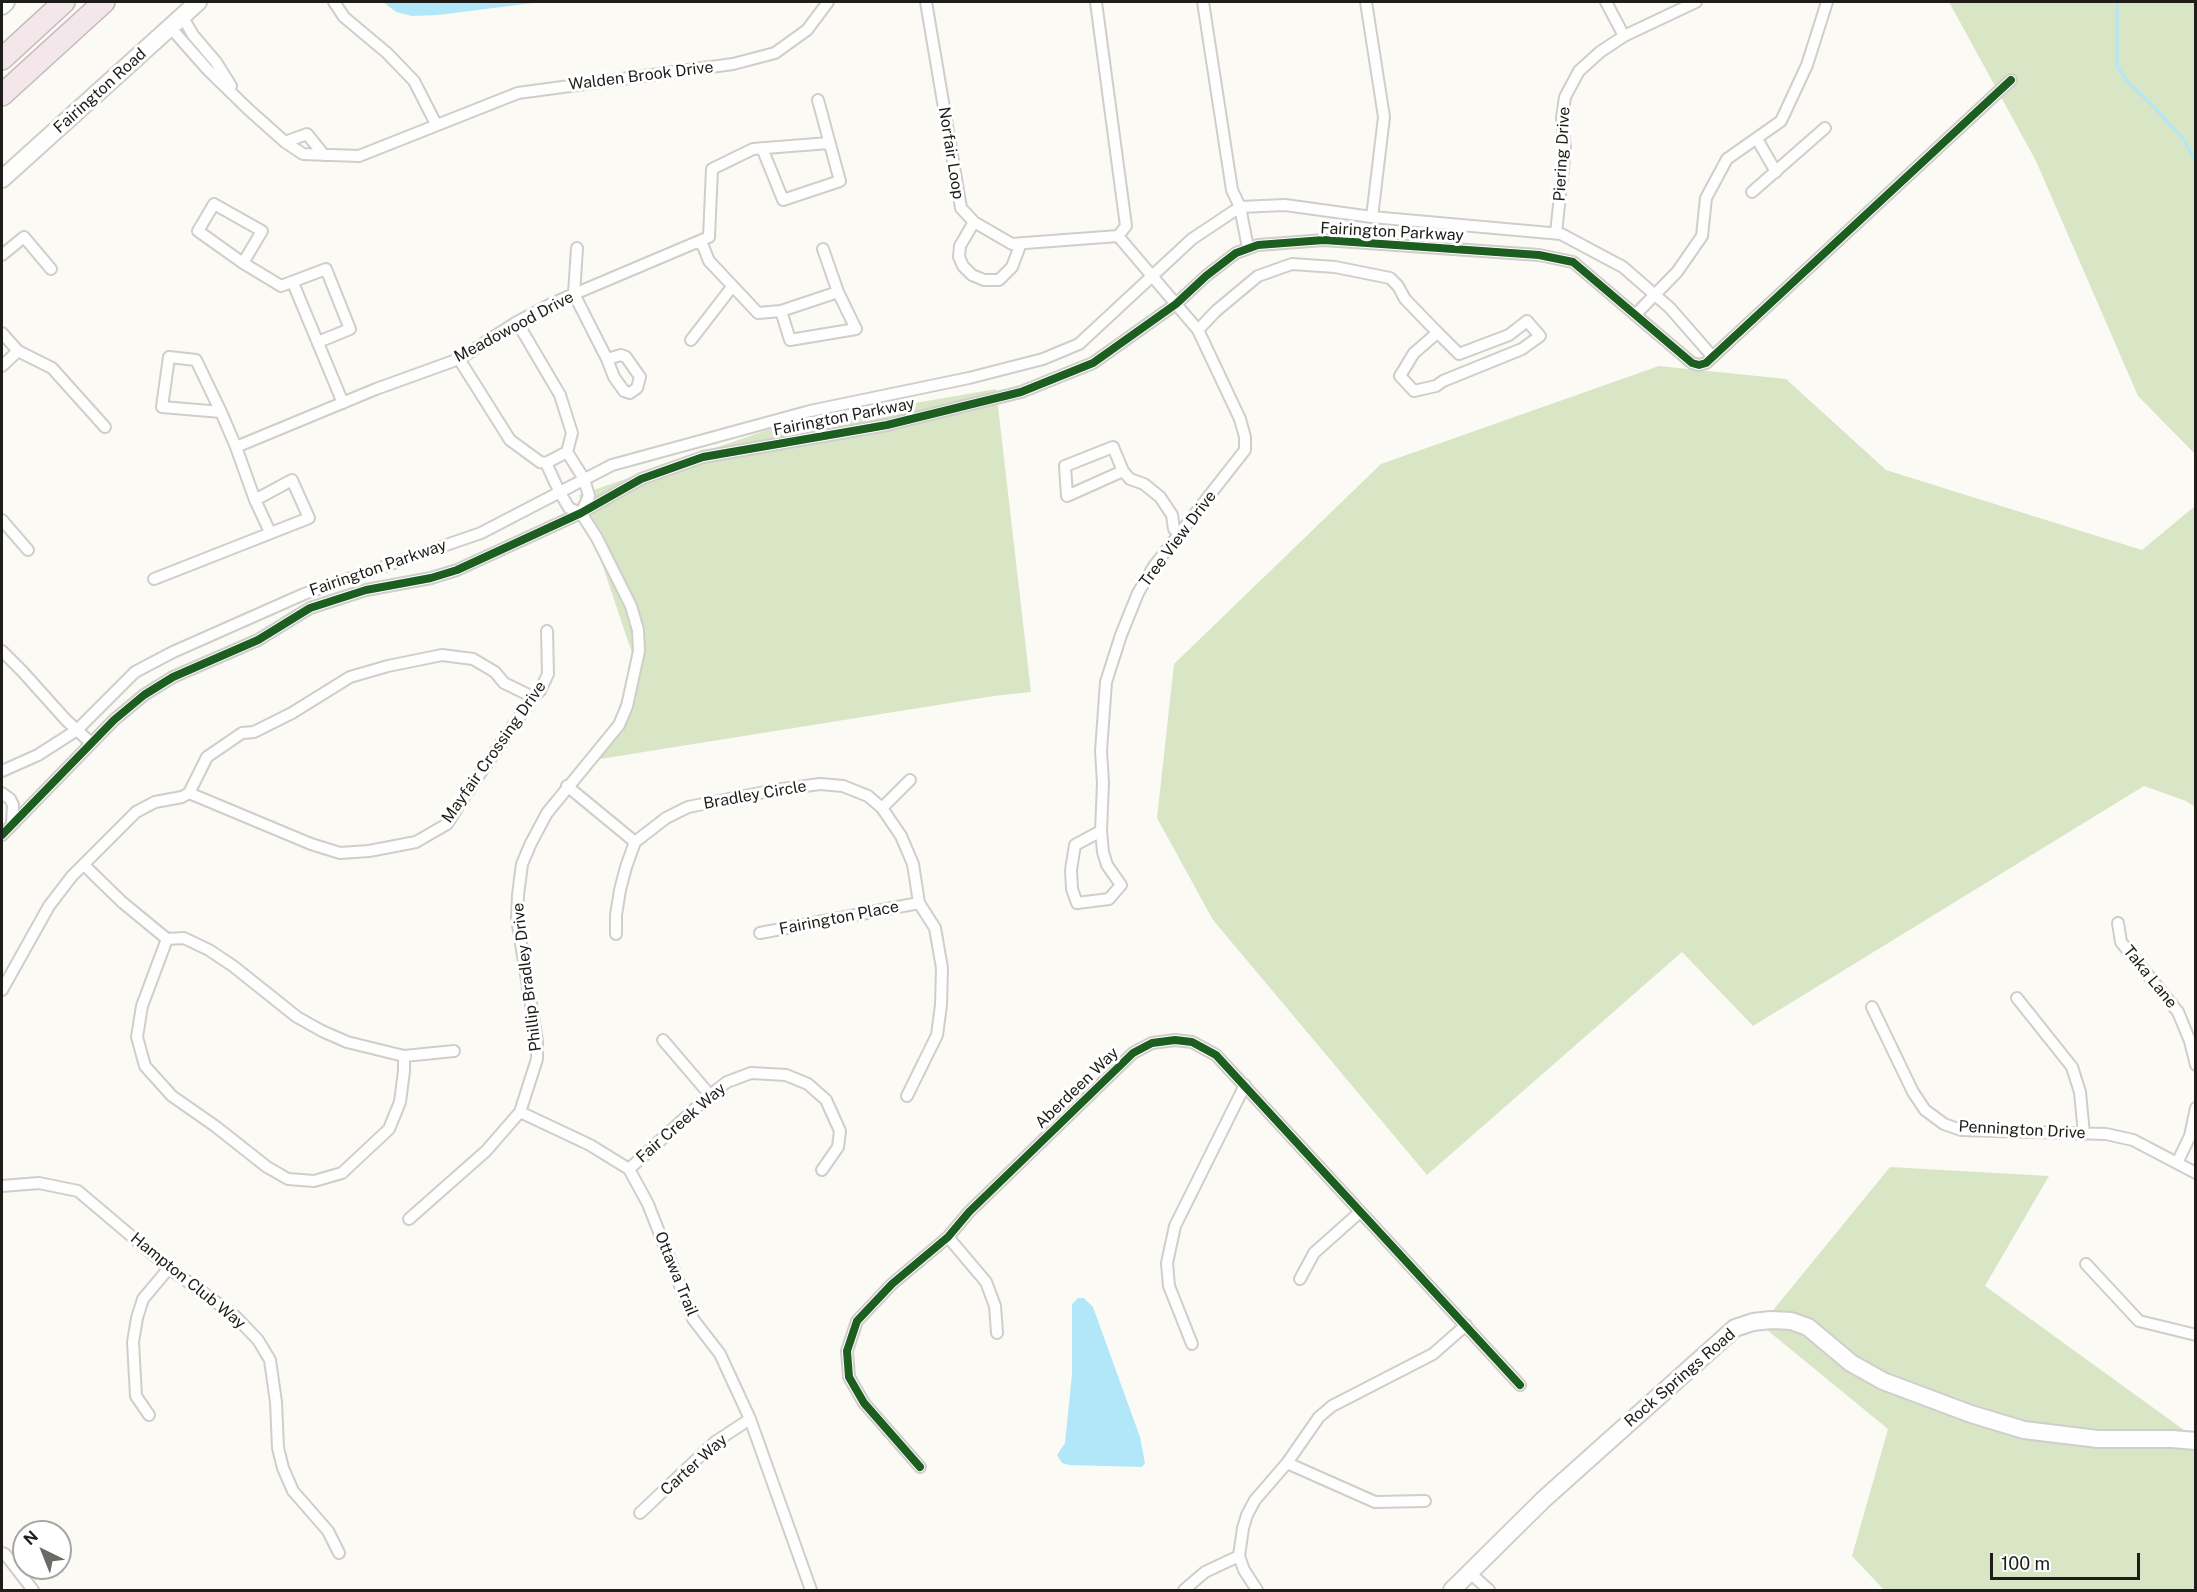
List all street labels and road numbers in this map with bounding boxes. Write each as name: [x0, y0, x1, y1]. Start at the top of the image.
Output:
street label: Fairington Road: [50, 44, 150, 138]
street label: Walden Brook Drive: [568, 58, 714, 94]
street label: Norfair Loop: [934, 105, 968, 201]
street label: Piering Drive: [1550, 106, 1574, 202]
street label: Fairington Parkway: [1320, 219, 1464, 245]
street label: Meadowood Drive: [451, 287, 577, 367]
street label: Fairington Parkway: [772, 394, 916, 440]
street label: Tree View Drive: [1136, 487, 1220, 591]
street label: Fairington Parkway: [307, 536, 449, 600]
street label: Mayfair Crossing Drive: [438, 677, 550, 827]
street label: Bradley Circle: [702, 776, 808, 814]
street label: Fairington Place: [778, 897, 900, 939]
street label: Phillip Bradley Drive: [508, 902, 546, 1052]
street label: Taka Lane: [2119, 942, 2181, 1012]
street label: Aberdeen Way: [1031, 1043, 1123, 1133]
street label: Fair Creek Way: [632, 1079, 730, 1167]
street label: Pennington Drive: [1958, 1117, 2086, 1143]
street label: Hampton Club Way: [127, 1229, 249, 1333]
street label: Ottawa Trail: [650, 1229, 702, 1319]
street label: Rock Springs Road: [1621, 1325, 1739, 1431]
street label: Carter Way: [657, 1430, 731, 1500]

